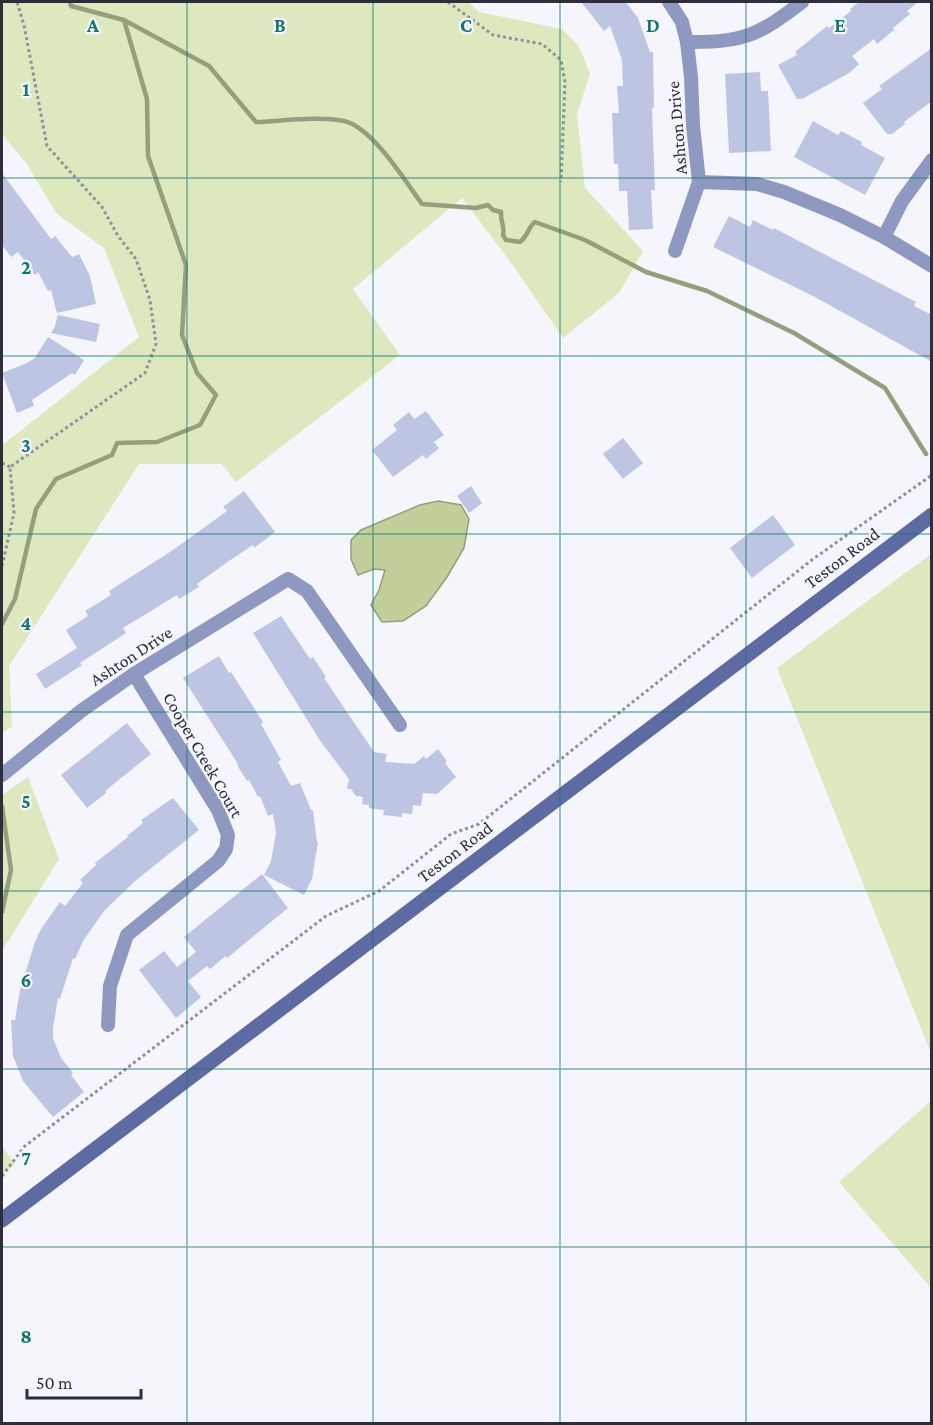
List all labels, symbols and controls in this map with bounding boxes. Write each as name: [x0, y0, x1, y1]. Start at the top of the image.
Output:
text: A: [86, 14, 100, 36]
text: B: [274, 14, 286, 36]
text: C: [460, 14, 472, 36]
text: D: [646, 14, 660, 36]
text: E: [834, 14, 846, 36]
text: 1: [22, 78, 30, 100]
street label: Ashton Drive: [663, 80, 691, 176]
text: 2: [21, 256, 31, 278]
text: 3: [21, 434, 31, 456]
street label: Teston Road: [801, 523, 884, 593]
text: 4: [21, 612, 32, 634]
street label: Ashton Drive: [86, 622, 176, 690]
street label: Cooper Creek Court: [159, 689, 248, 822]
text: 5: [21, 790, 31, 812]
street label: Teston Road: [414, 817, 497, 887]
text: 6: [21, 969, 31, 991]
text: 7: [21, 1147, 31, 1169]
text: 8: [20, 1325, 32, 1347]
scale bar: [27, 1362, 141, 1400]
text: 50 m: [36, 1373, 73, 1393]

